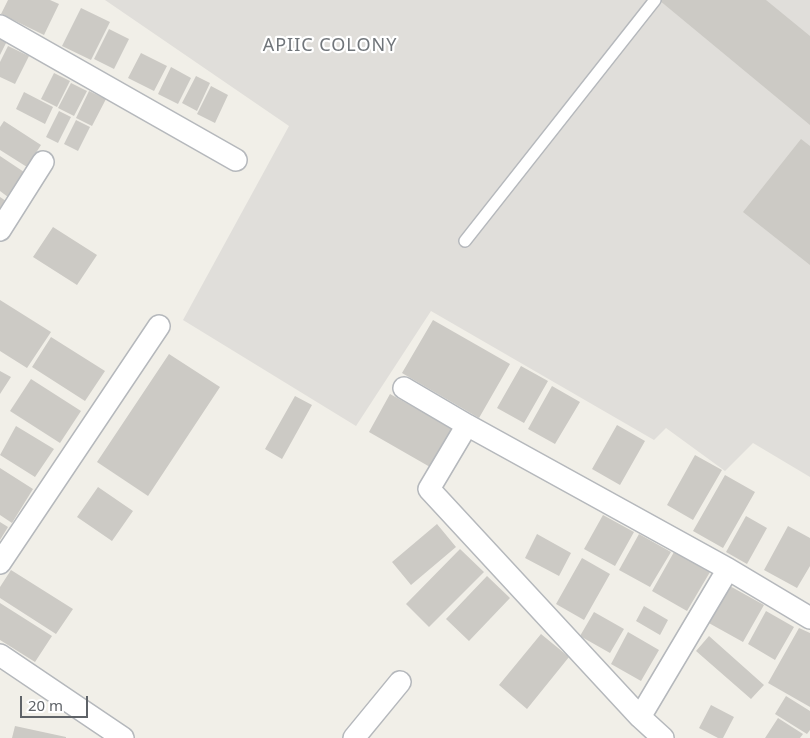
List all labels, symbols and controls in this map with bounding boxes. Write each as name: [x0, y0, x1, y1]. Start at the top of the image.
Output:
district label: APIIC COLONY: [261, 35, 399, 57]
scale bar: [22, 686, 90, 718]
text: 20 m: [28, 695, 63, 715]

